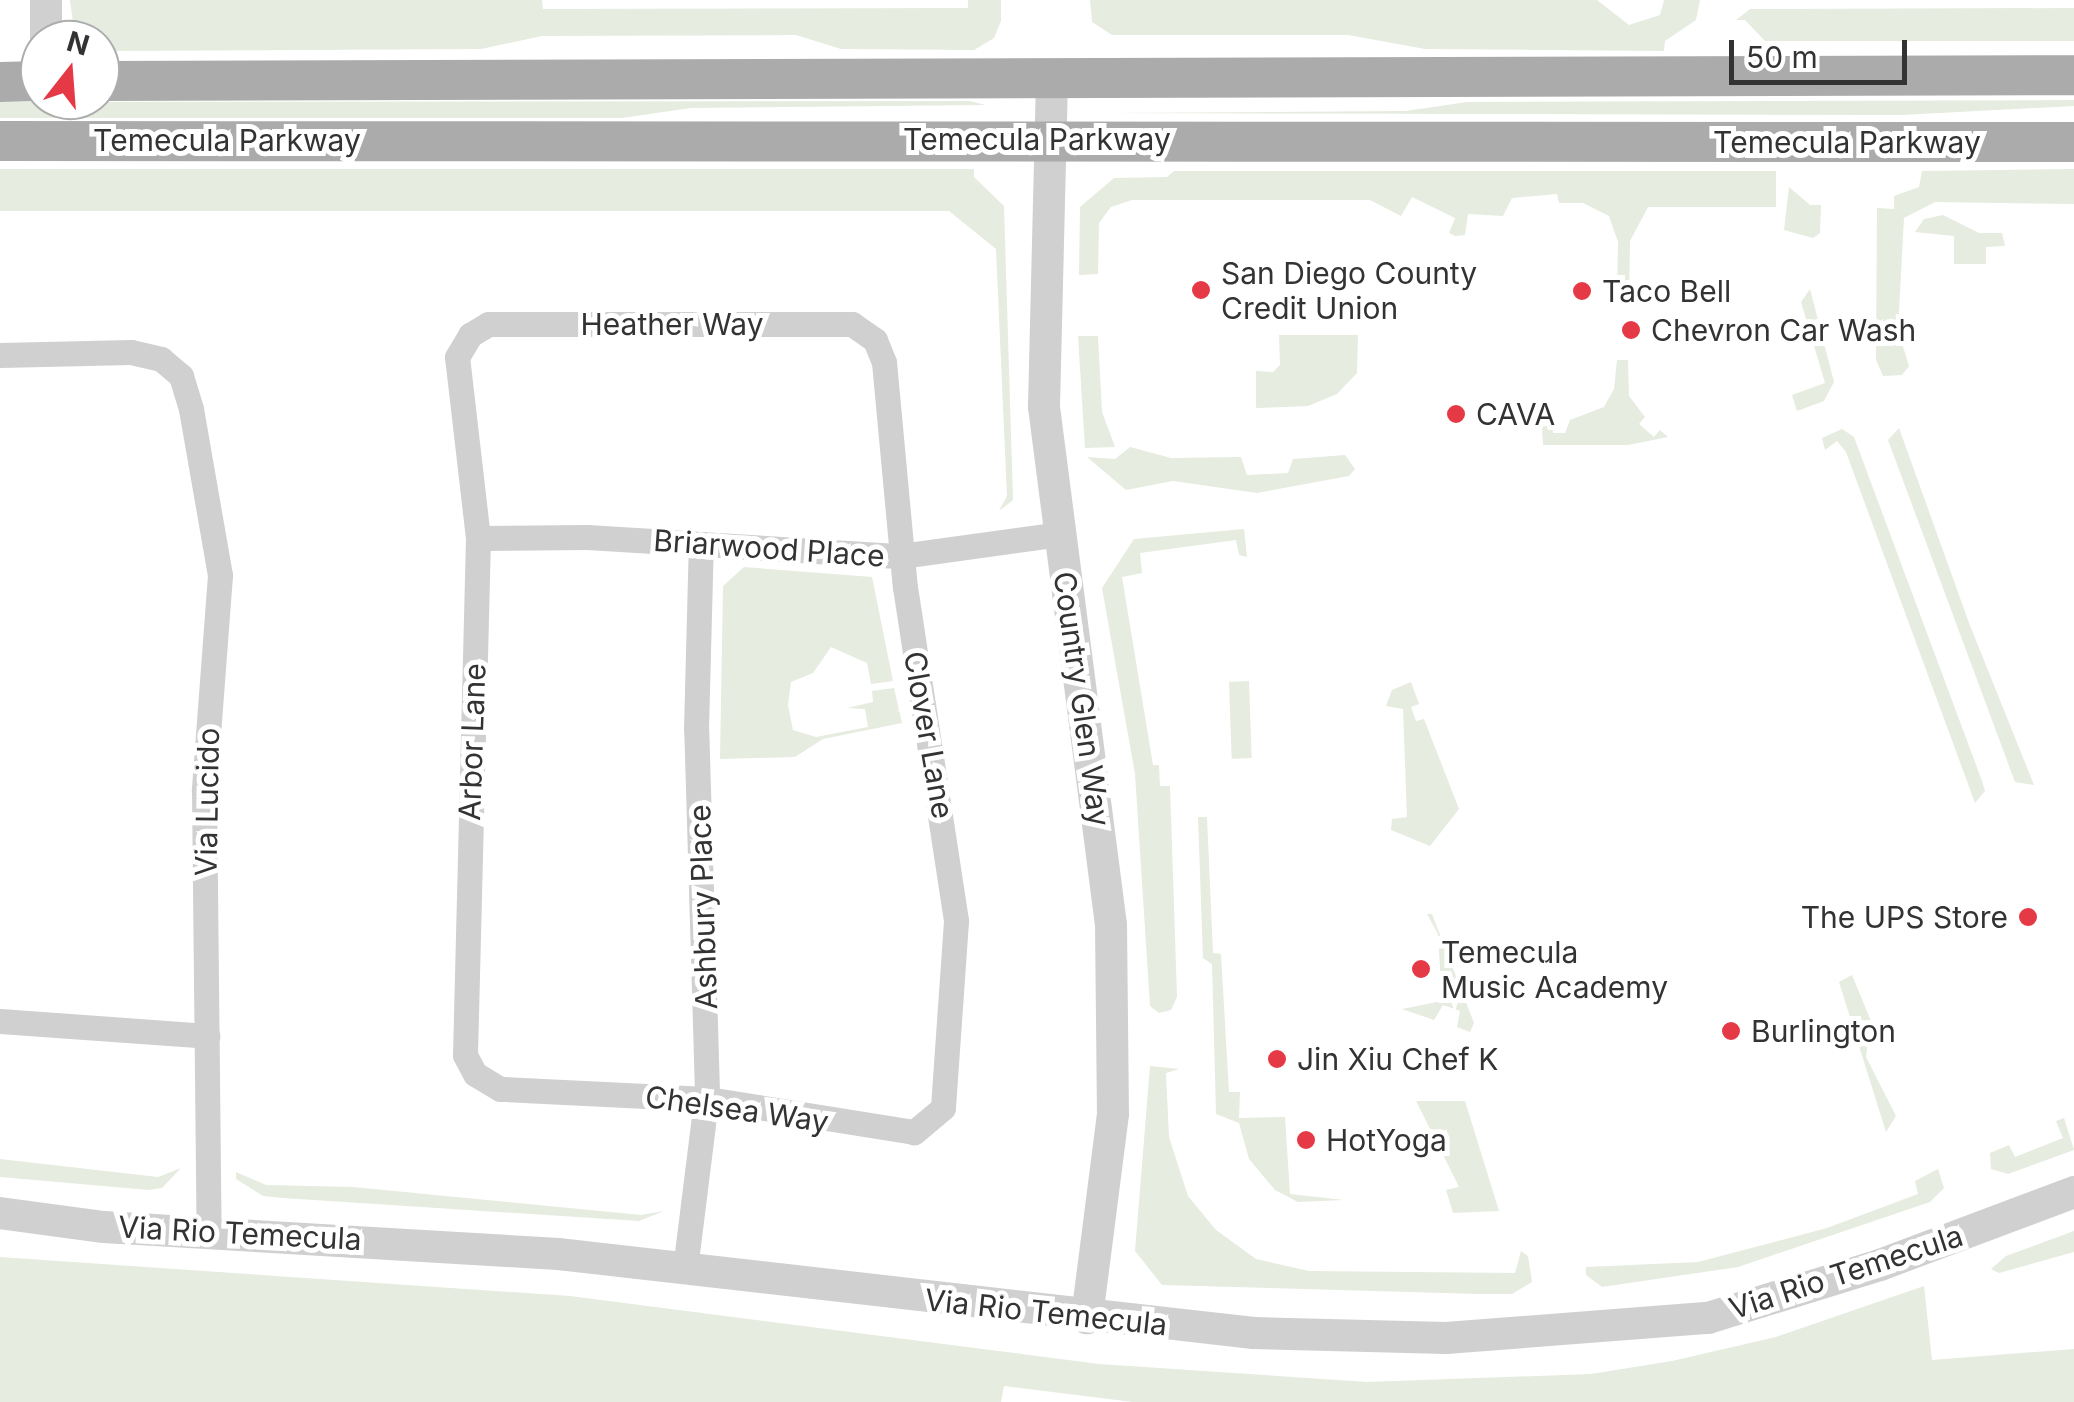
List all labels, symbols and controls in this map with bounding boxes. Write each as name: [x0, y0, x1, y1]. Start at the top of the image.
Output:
north arrow: [20, 20, 120, 120]
scale bar: [1734, 20, 1912, 82]
text: N: [63, 24, 93, 63]
text: 50 m: [1746, 39, 1818, 75]
street label: Temecula Parkway: [903, 121, 1171, 157]
street label: Temecula Parkway: [93, 122, 361, 158]
street label: Temecula Parkway: [1713, 124, 1981, 160]
place label: San Diego County Credit Union: [1221, 255, 1477, 326]
place label: Taco Bell: [1602, 273, 1731, 309]
marker: San Diego County Credit Union: [1190, 279, 1212, 301]
marker: Taco Bell: [1571, 280, 1593, 302]
street label: Heather Way: [580, 306, 764, 342]
place label: Chevron Car Wash: [1651, 312, 1916, 348]
marker: Chevron Car Wash: [1620, 319, 1642, 341]
place label: CAVA: [1476, 396, 1555, 432]
marker: CAVA: [1445, 403, 1467, 425]
street label: Briarwood Place: [652, 522, 886, 574]
street label: Country Glen Way: [1046, 569, 1118, 829]
street label: Clover Lane: [897, 649, 961, 821]
street label: Arbor Lane: [451, 663, 493, 821]
street label: Via Lucido: [188, 727, 226, 877]
street label: Ashbury Place: [681, 804, 725, 1010]
place label: The UPS Store: [1801, 899, 2008, 935]
marker: The UPS Store: [2017, 906, 2039, 928]
place label: Temecula Music Academy: [1441, 934, 1668, 1004]
marker: Temecula Music Academy: [1410, 958, 1432, 980]
place label: Burlington: [1751, 1013, 1896, 1049]
marker: Burlington: [1720, 1020, 1742, 1042]
place label: Jin Xiu Chef K: [1297, 1041, 1498, 1077]
marker: Jin Xiu Chef K: [1266, 1048, 1288, 1070]
street label: Chelsea Way: [643, 1078, 831, 1140]
place label: HotYoga: [1326, 1122, 1447, 1158]
marker: HotYoga: [1295, 1129, 1317, 1151]
street label: Via Rio Temecula: [117, 1209, 363, 1257]
street label: Via Rio Temecula: [1725, 1217, 1967, 1327]
street label: Via Rio Temecula: [923, 1281, 1169, 1343]

